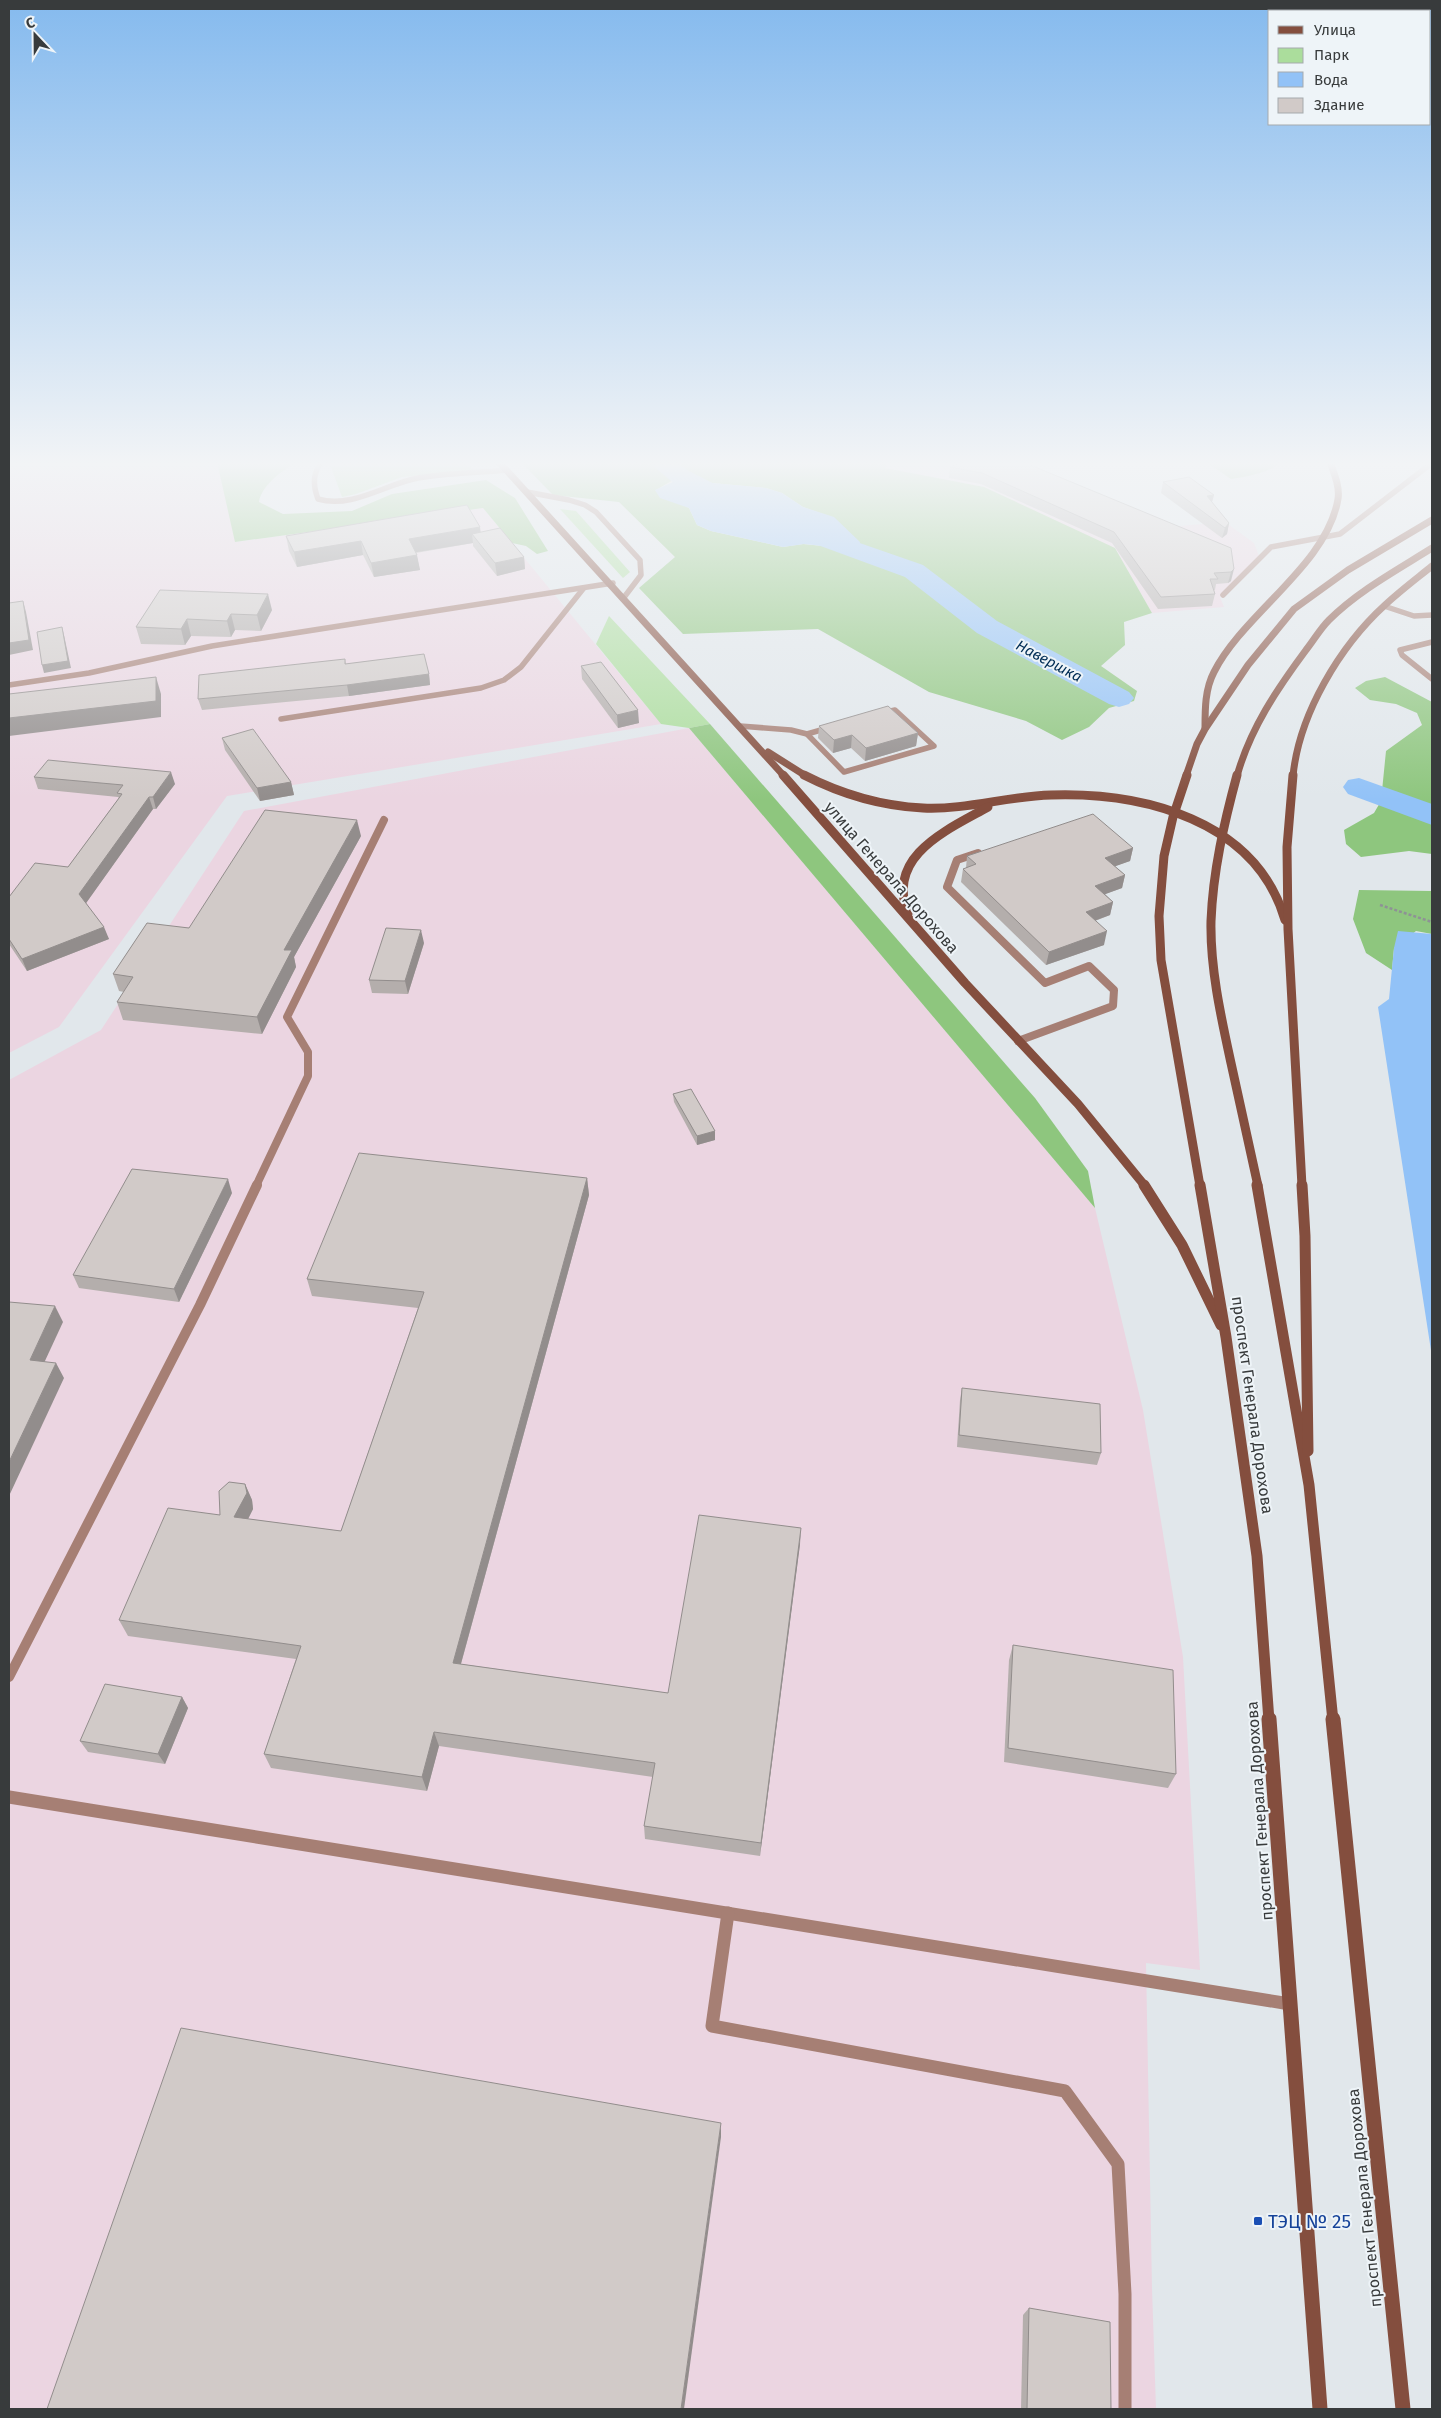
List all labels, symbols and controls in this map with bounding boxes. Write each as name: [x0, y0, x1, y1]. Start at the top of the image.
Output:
north arrow: [10, 10, 60, 60]
legend: [1268, 10, 1431, 125]
text: С: [23, 14, 37, 33]
text: Улица: [1314, 21, 1356, 39]
text: Парк: [1314, 46, 1349, 64]
text: Вода: [1314, 71, 1348, 89]
text: Здание: [1314, 96, 1364, 114]
water label: Навершка: [1013, 636, 1085, 686]
street label: улица Генерала Дорохова: [821, 798, 963, 957]
street label: проспект Генерала Дорохова: [1228, 1295, 1277, 1515]
street label: проспект Генерала Дорохова: [1242, 1701, 1277, 1921]
street label: проспект Генерала Дорохова: [1344, 2088, 1385, 2308]
place label: ТЭЦ № 25: [1268, 2210, 1351, 2233]
marker: ТЭЦ № 25: [1252, 2215, 1264, 2227]

